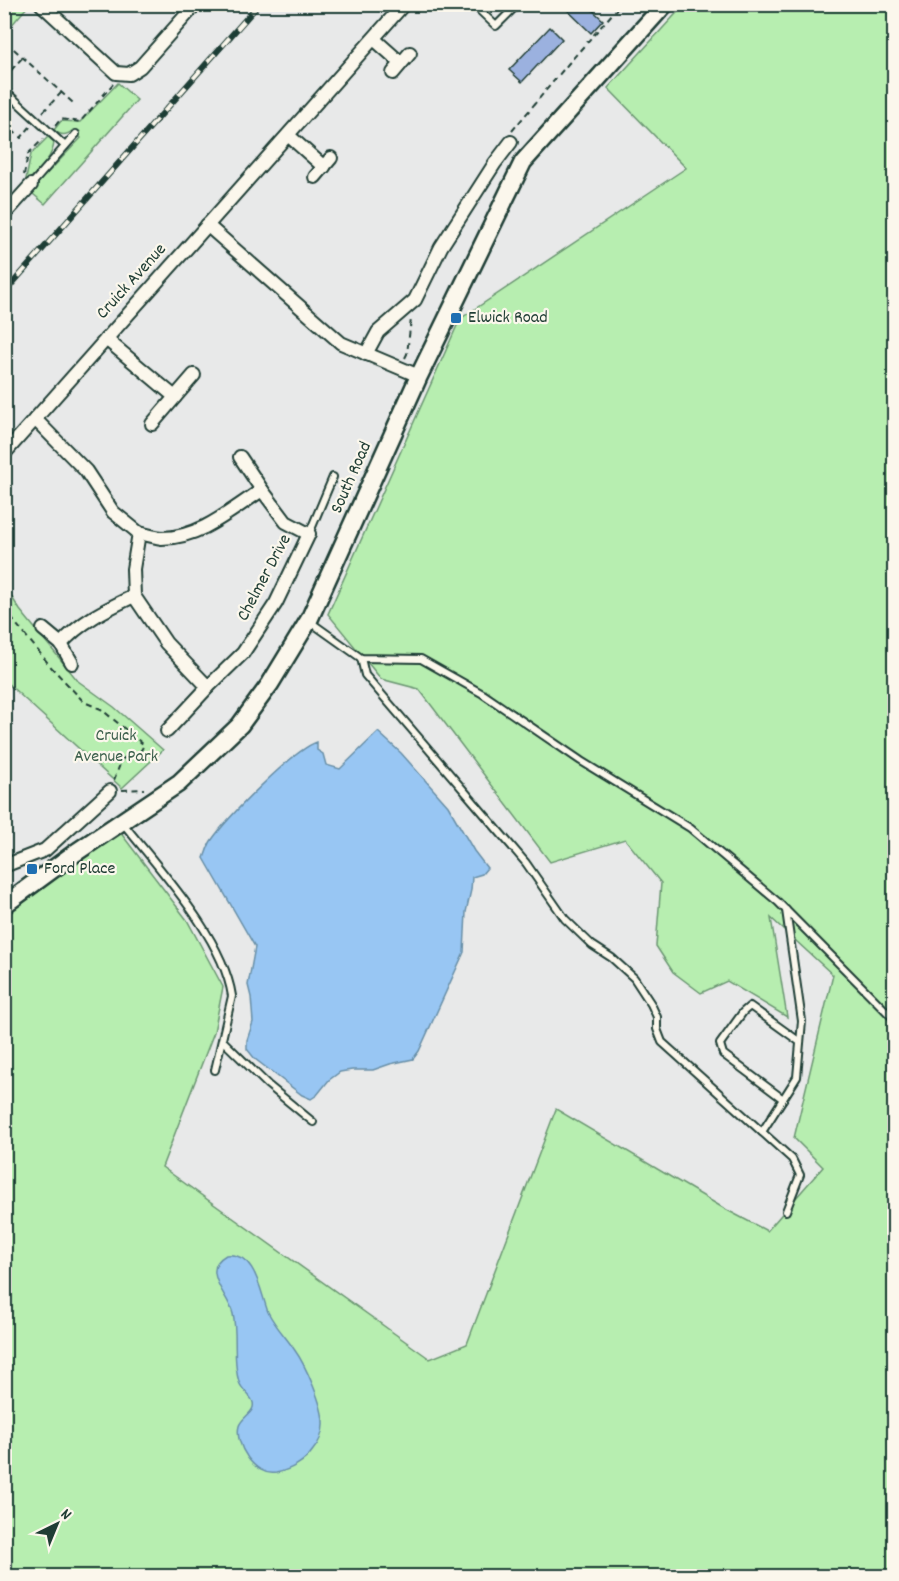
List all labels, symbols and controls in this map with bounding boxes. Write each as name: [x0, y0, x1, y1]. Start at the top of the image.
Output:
street label: Cruick Avenue: [91, 238, 173, 326]
place label: Elwick Road: [468, 306, 548, 331]
marker: Elwick Road: [449, 311, 463, 325]
street label: South Road: [325, 438, 379, 518]
street label: Chelmer Drive: [232, 530, 298, 626]
park label: Cruick Avenue Park: [74, 724, 158, 770]
place label: Ford Place: [44, 857, 115, 882]
marker: Ford Place: [25, 862, 39, 876]
north arrow: [27, 1494, 87, 1554]
text: N: [55, 1504, 76, 1526]

